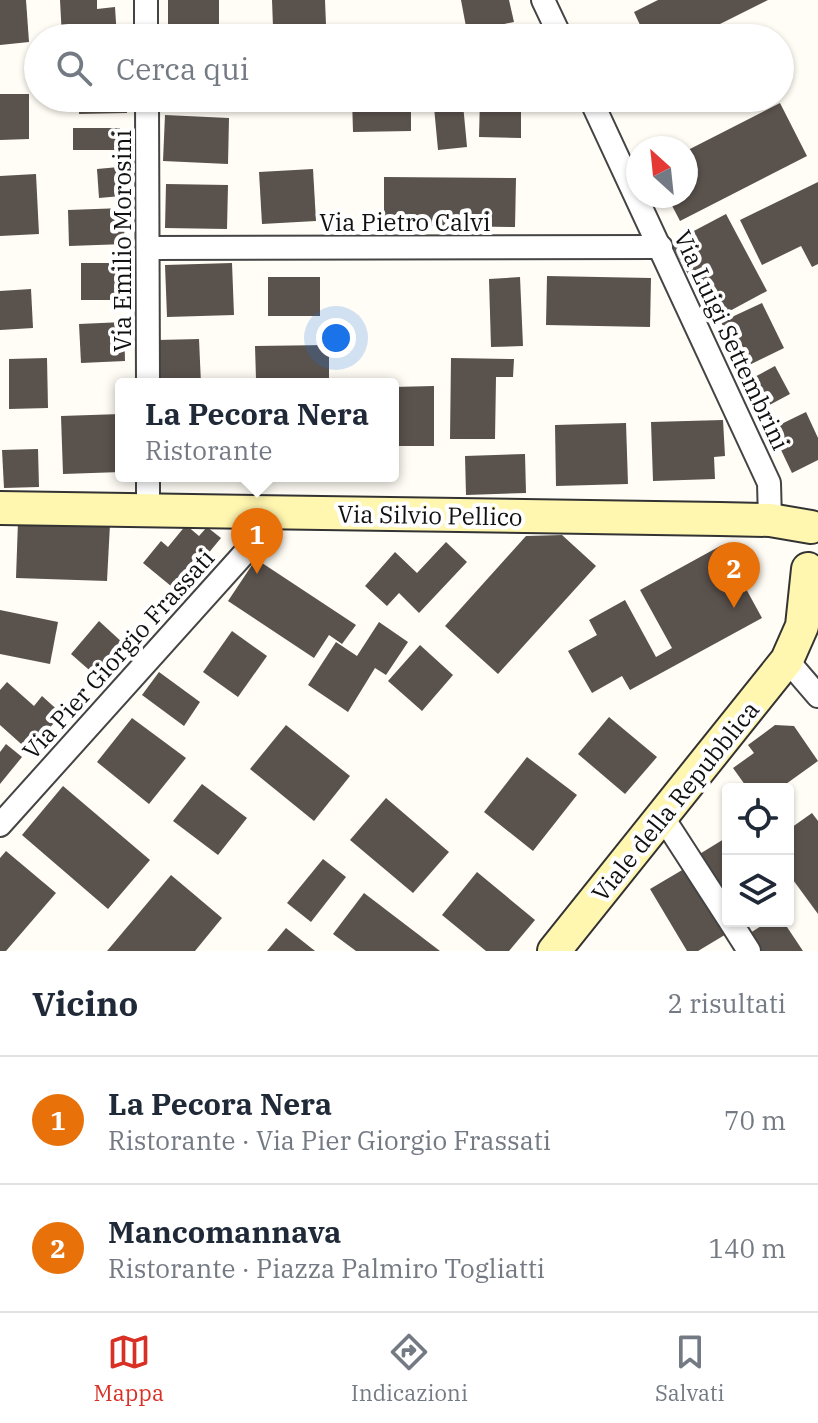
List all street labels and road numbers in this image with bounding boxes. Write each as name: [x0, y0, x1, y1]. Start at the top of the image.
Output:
street label: Via Emilio Morosini: [106, 130, 138, 352]
street label: Via Pietro Calvi: [319, 206, 491, 238]
street label: Via Luigi Settembrini: [667, 225, 797, 455]
street label: Via Silvio Pellico: [337, 497, 523, 533]
street label: Via Pier Giorgio Frassati: [15, 542, 221, 766]
street label: Viale della Repubblica: [584, 694, 766, 908]

